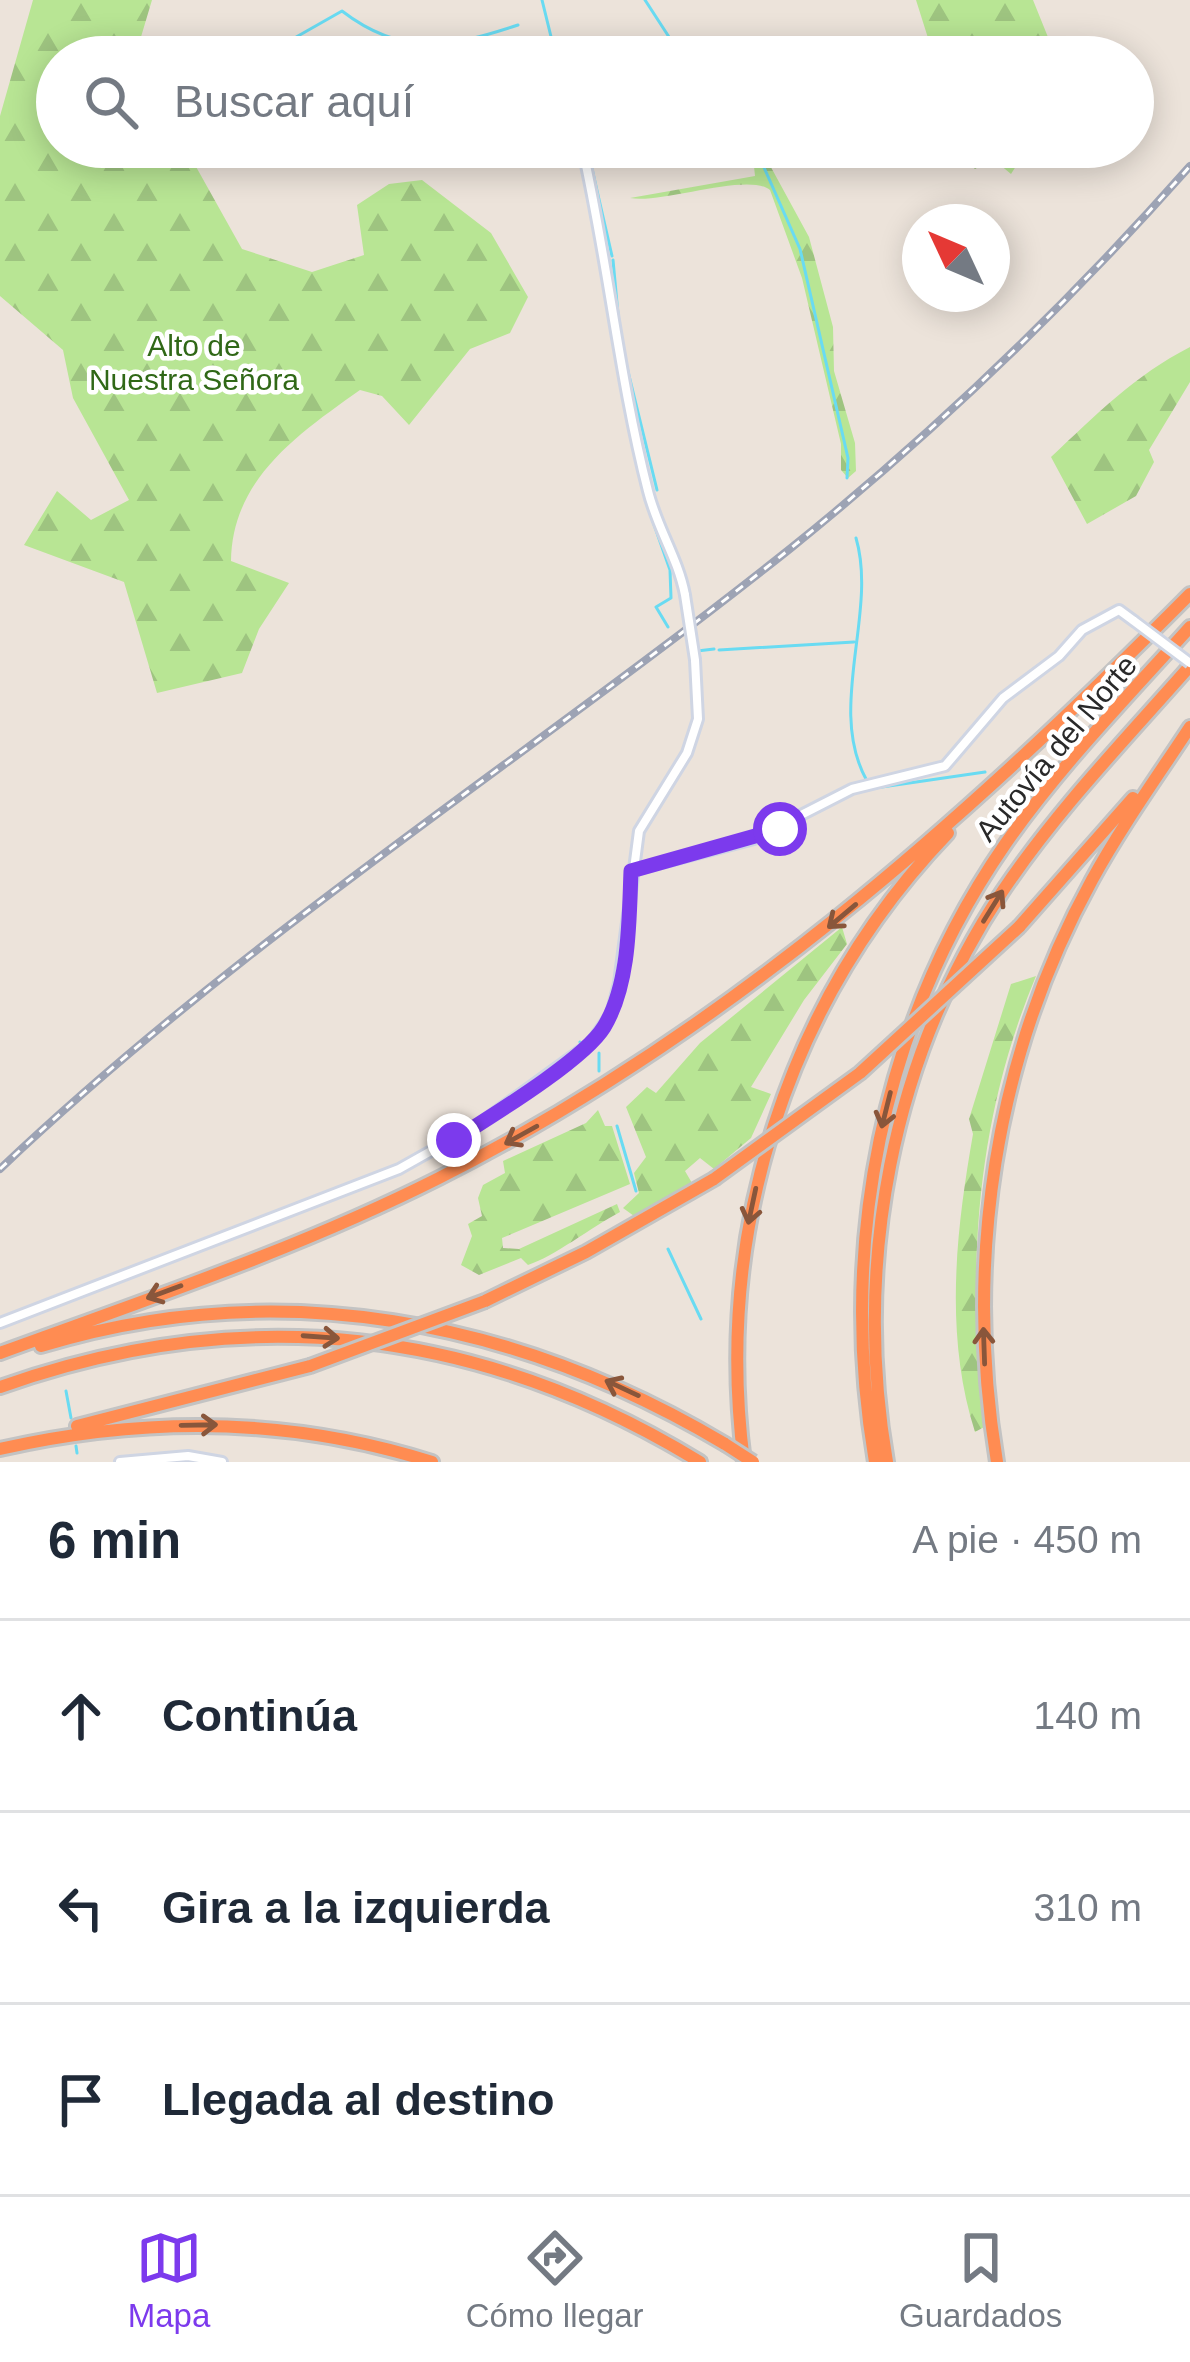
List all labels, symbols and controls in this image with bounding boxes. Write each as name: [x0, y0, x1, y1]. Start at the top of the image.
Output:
search box: [36, 36, 1154, 168]
icon: search: [78, 69, 144, 135]
text: Buscar aquí: [174, 76, 414, 127]
north arrow: [902, 204, 1010, 312]
park label: Alto de Nuestra Señora: [89, 329, 299, 396]
street label: Autovía del Norte: [969, 649, 1143, 847]
route start: [753, 802, 807, 856]
one-way arrow: [981, 890, 1005, 924]
one-way arrow: [827, 901, 858, 929]
one-way arrow: [873, 1091, 896, 1129]
route end: [427, 1113, 481, 1167]
one-way arrow: [504, 1124, 539, 1147]
one-way arrow: [739, 1187, 762, 1225]
one-way arrow: [147, 1283, 184, 1304]
one-way arrow: [300, 1326, 339, 1349]
one-way arrow: [972, 1327, 995, 1366]
one-way arrow: [605, 1376, 641, 1398]
one-way arrow: [179, 1414, 218, 1436]
text: 6 min: [48, 1512, 181, 1569]
text: A pie · 450 m: [912, 1518, 1142, 1561]
icon: ahead: [48, 1683, 114, 1749]
text: Continúa: [162, 1690, 357, 1741]
text: 140 m: [1034, 1694, 1142, 1737]
icon: left: [48, 1875, 114, 1941]
text: Gira a la izquierda: [162, 1882, 550, 1933]
text: 310 m: [1034, 1886, 1142, 1929]
icon: arrive: [48, 2067, 114, 2133]
text: Llegada al destino: [162, 2074, 555, 2125]
tab: Mapa: [128, 2225, 210, 2335]
tab: Cómo llegar: [466, 2225, 644, 2335]
tab: Guardados: [899, 2225, 1062, 2335]

